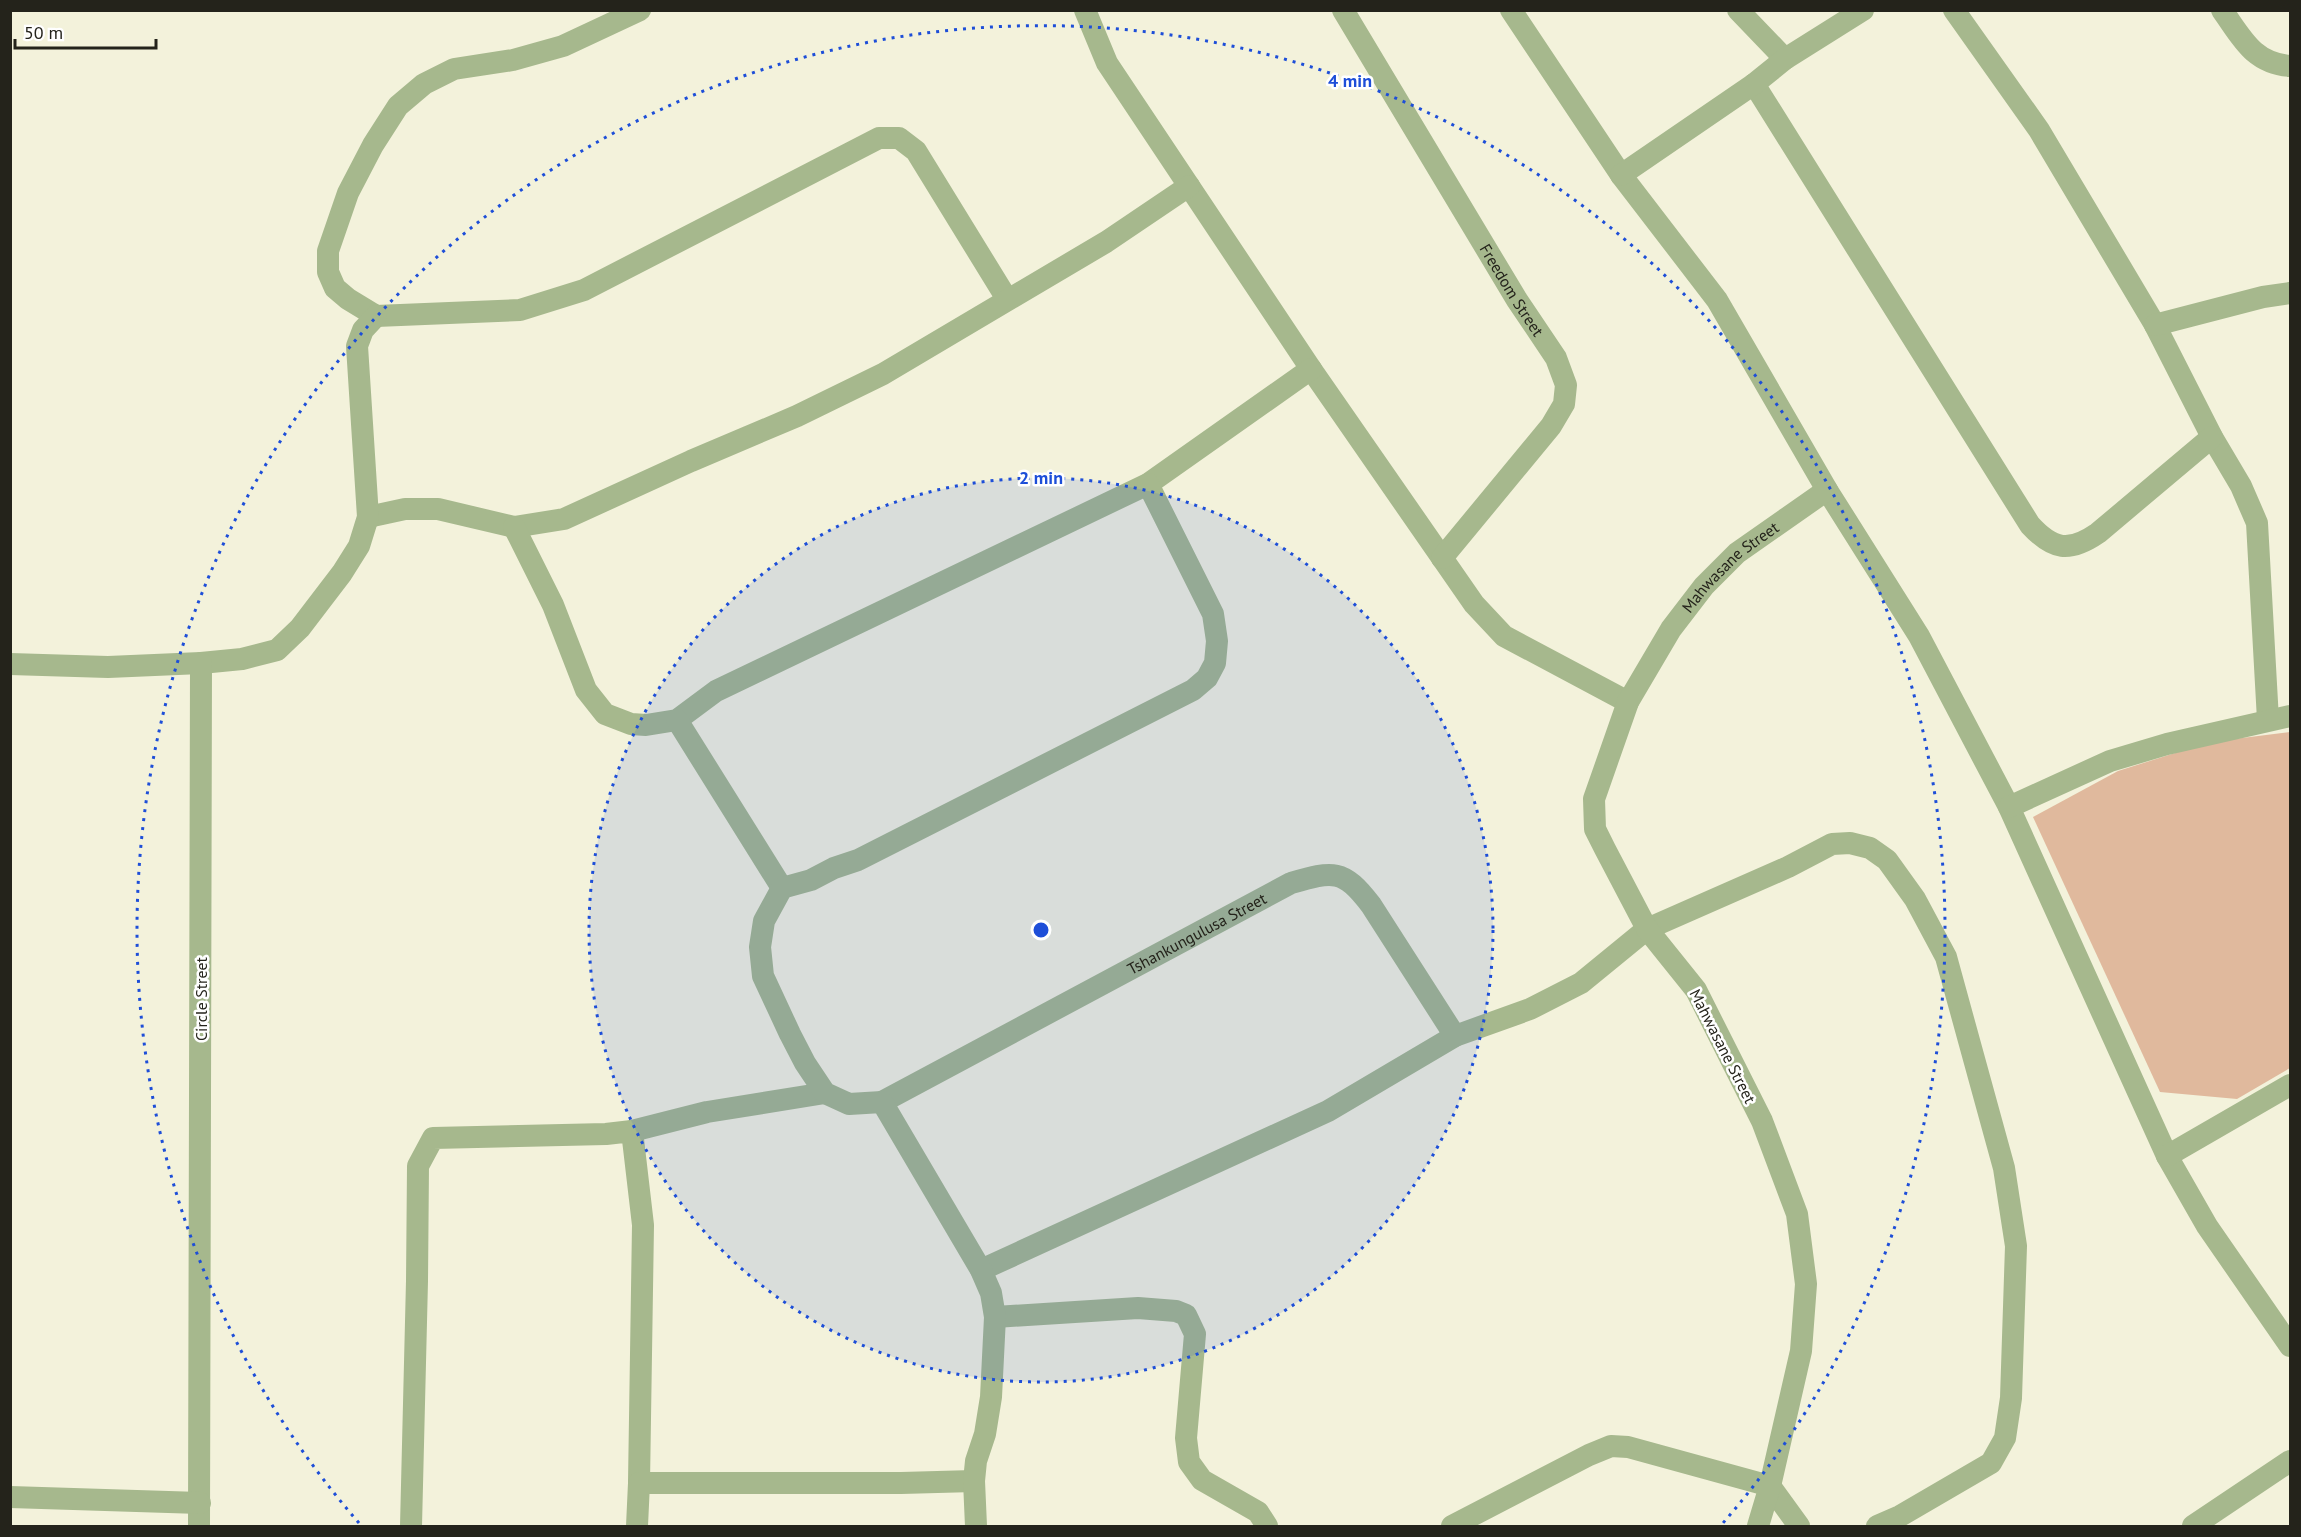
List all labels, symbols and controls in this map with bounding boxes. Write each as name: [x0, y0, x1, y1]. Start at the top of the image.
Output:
scale bar: [15, 12, 156, 50]
text: 50 m: [24, 21, 63, 44]
text: 4 min: [1328, 69, 1372, 92]
street label: Freedom Street: [1476, 240, 1549, 340]
text: 2 min: [1019, 466, 1063, 489]
street label: Mahwasane Street: [1677, 517, 1783, 616]
street label: Tshankungulusa Street: [1124, 888, 1270, 979]
centre of rings: [1031, 920, 1051, 940]
street label: Circle Street: [191, 956, 211, 1041]
street label: Mahwasane Street: [1686, 985, 1761, 1107]

